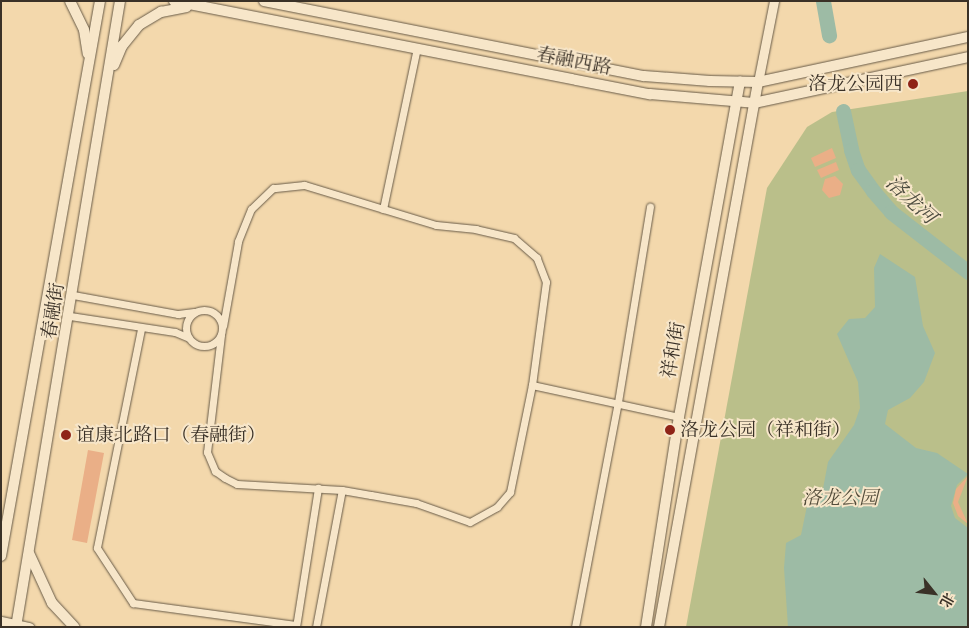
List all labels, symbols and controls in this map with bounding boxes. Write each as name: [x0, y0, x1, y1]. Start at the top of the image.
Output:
street label: 春融西路: [535, 43, 613, 79]
place label: 洛龙公园西: [808, 73, 903, 95]
marker: 洛龙公园西: [907, 78, 919, 90]
water label: 洛龙河: [882, 170, 942, 228]
street label: 春融街: [37, 281, 69, 341]
street label: 祥和街: [657, 320, 689, 380]
place label: 洛龙公园（祥和街）: [680, 419, 851, 441]
place label: 谊康北路口（春融街）: [76, 424, 266, 446]
marker: 洛龙公园（祥和街）: [664, 424, 676, 436]
marker: 谊康北路口（春融街）: [60, 429, 72, 441]
park label: 洛龙公园: [802, 487, 878, 509]
north arrow: [909, 568, 959, 618]
text: 北: [935, 589, 959, 611]

